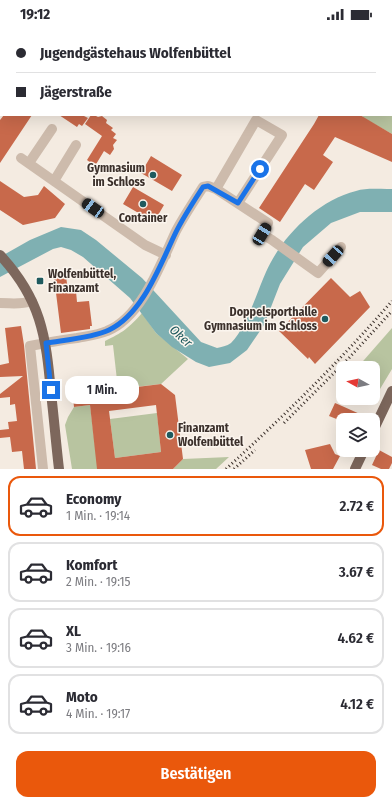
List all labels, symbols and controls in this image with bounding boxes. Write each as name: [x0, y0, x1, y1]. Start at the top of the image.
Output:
text: 19:12: [20, 5, 50, 23]
text: Jugendgästehaus Wolfenbüttel: [40, 44, 231, 62]
text: Jägerstraße: [40, 83, 112, 101]
route start: [251, 160, 269, 178]
place label: Gymnasium im Schloss: [87, 161, 146, 189]
marker: Gymnasium im Schloss: [148, 170, 158, 180]
car: [80, 196, 106, 220]
marker: Container: [138, 199, 148, 209]
place label: Container: [119, 211, 168, 225]
car: [251, 221, 273, 247]
car: [321, 243, 345, 269]
place label: Wolfenbüttel, Finanzamt: [48, 267, 116, 295]
marker: Wolfenbüttel, Finanzamt: [35, 276, 45, 286]
place label: Doppelsporthalle Gymnasium im Schloss: [204, 305, 318, 333]
marker: Doppelsporthalle Gymnasium im Schloss: [320, 314, 330, 324]
water label: Oker: [167, 322, 196, 350]
north arrow: [336, 361, 380, 405]
map controls: [336, 361, 380, 457]
callout: 1 Min.: [65, 376, 139, 404]
route end: [42, 381, 60, 399]
text: 1 Min.: [87, 382, 117, 397]
button: layers: [336, 413, 380, 457]
place label: Finanzamt Wolfenbüttel: [178, 421, 244, 449]
marker: Finanzamt Wolfenbüttel: [165, 430, 175, 440]
icon: car: [18, 488, 54, 524]
text: Economy: [66, 490, 121, 508]
text: 2.72 €: [339, 497, 374, 515]
text: 1 Min. · 19:14: [66, 508, 130, 523]
icon: car: [18, 554, 54, 590]
text: Komfort: [66, 556, 117, 574]
text: 3.67 €: [339, 563, 374, 581]
text: 2 Min. · 19:15: [66, 574, 130, 589]
icon: car: [18, 620, 54, 656]
text: XL: [66, 622, 81, 640]
text: 4.62 €: [337, 629, 374, 647]
text: 3 Min. · 19:16: [66, 640, 131, 655]
icon: car: [18, 686, 54, 722]
text: Moto: [66, 688, 98, 706]
text: 4.12 €: [340, 695, 374, 713]
text: 4 Min. · 19:17: [66, 706, 130, 721]
button: Bestätigen: [16, 751, 376, 797]

